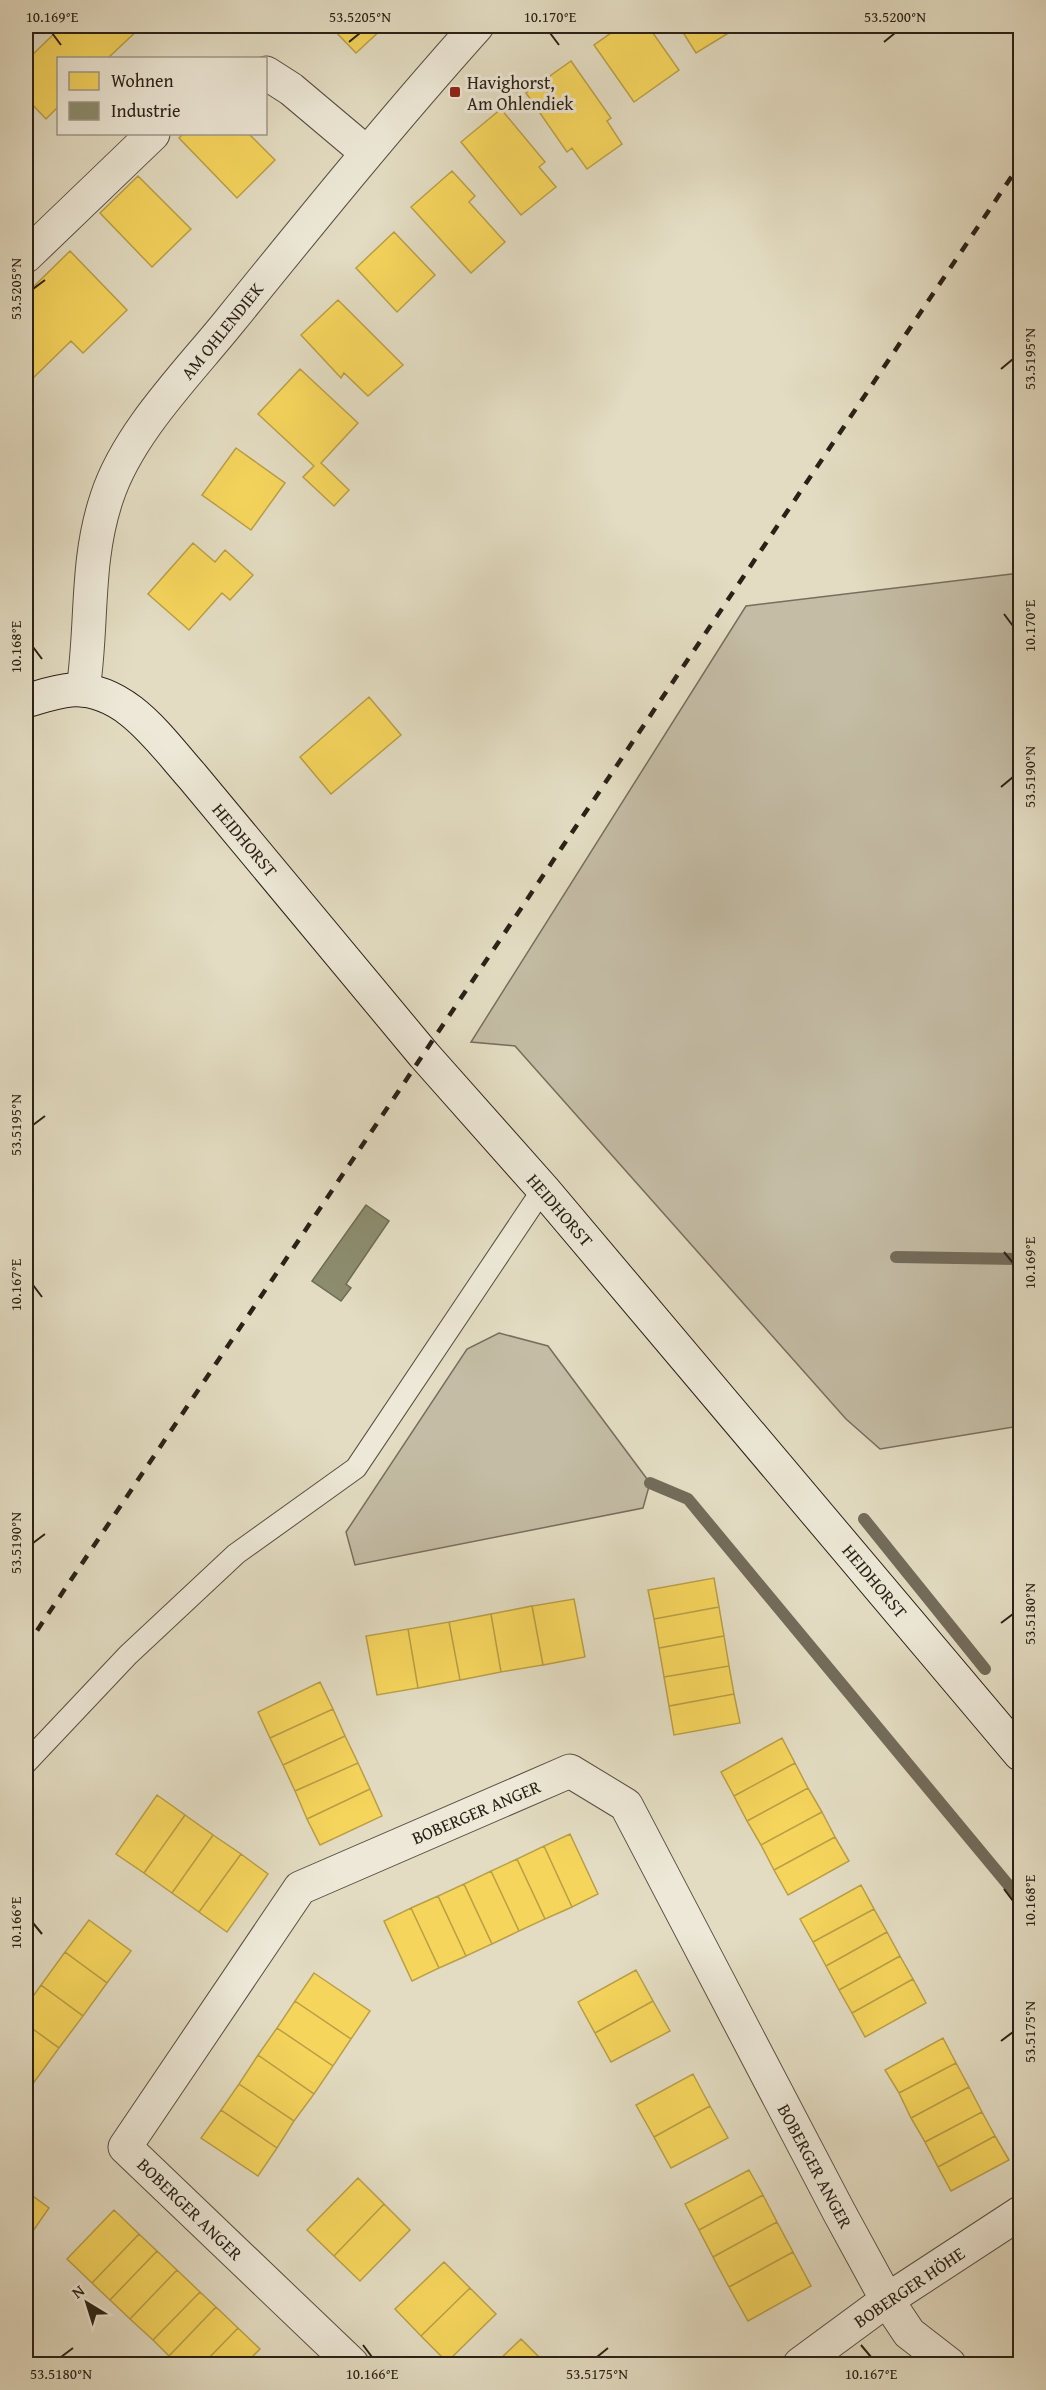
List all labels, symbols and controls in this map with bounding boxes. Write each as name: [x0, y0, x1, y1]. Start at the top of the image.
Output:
text: 10.169°E: [26, 6, 79, 27]
text: 53.5205°N: [329, 6, 391, 27]
text: 10.170°E: [524, 6, 577, 27]
text: 53.5200°N: [864, 6, 926, 27]
legend: [57, 57, 267, 135]
text: Wohnen: [111, 67, 174, 94]
place label: Havighorst, Am Ohlendiek: [467, 69, 574, 117]
marker: Havighorst, Am Ohlendiek: [448, 85, 462, 99]
text: Industrie: [111, 97, 180, 124]
text: 53.5205°N: [5, 258, 26, 320]
street label: AM OHLENDIEK: [174, 276, 270, 385]
text: 53.5195°N: [1019, 328, 1040, 390]
text: 10.170°E: [1019, 599, 1040, 652]
text: 10.168°E: [5, 620, 26, 673]
text: 53.5190°N: [1019, 746, 1040, 808]
street label: HEIDHORST: [206, 797, 284, 883]
text: 53.5195°N: [5, 1094, 26, 1156]
street label: HEIDHORST: [520, 1167, 600, 1253]
text: 10.169°E: [1019, 1236, 1040, 1289]
text: 10.167°E: [5, 1258, 26, 1311]
text: 53.5190°N: [5, 1512, 26, 1574]
street label: HEIDHORST: [836, 1538, 914, 1624]
text: 53.5180°N: [1019, 1583, 1040, 1645]
street label: BOBERGER ANGER: [407, 1772, 545, 1851]
text: 10.168°E: [1019, 1874, 1040, 1927]
text: 10.166°E: [5, 1896, 26, 1949]
text: 53.5175°N: [1019, 2001, 1040, 2063]
street label: BOBERGER ANGER: [771, 2099, 860, 2234]
street label: BOBERGER ANGER: [131, 2151, 249, 2267]
street label: BOBERGER HÖHE: [848, 2240, 970, 2334]
north arrow: [57, 2273, 117, 2333]
text: N: [66, 2278, 90, 2304]
text: 53.5180°N: [30, 2363, 92, 2384]
text: 10.166°E: [346, 2363, 399, 2384]
text: 53.5175°N: [566, 2363, 628, 2384]
text: 10.167°E: [845, 2363, 898, 2384]

